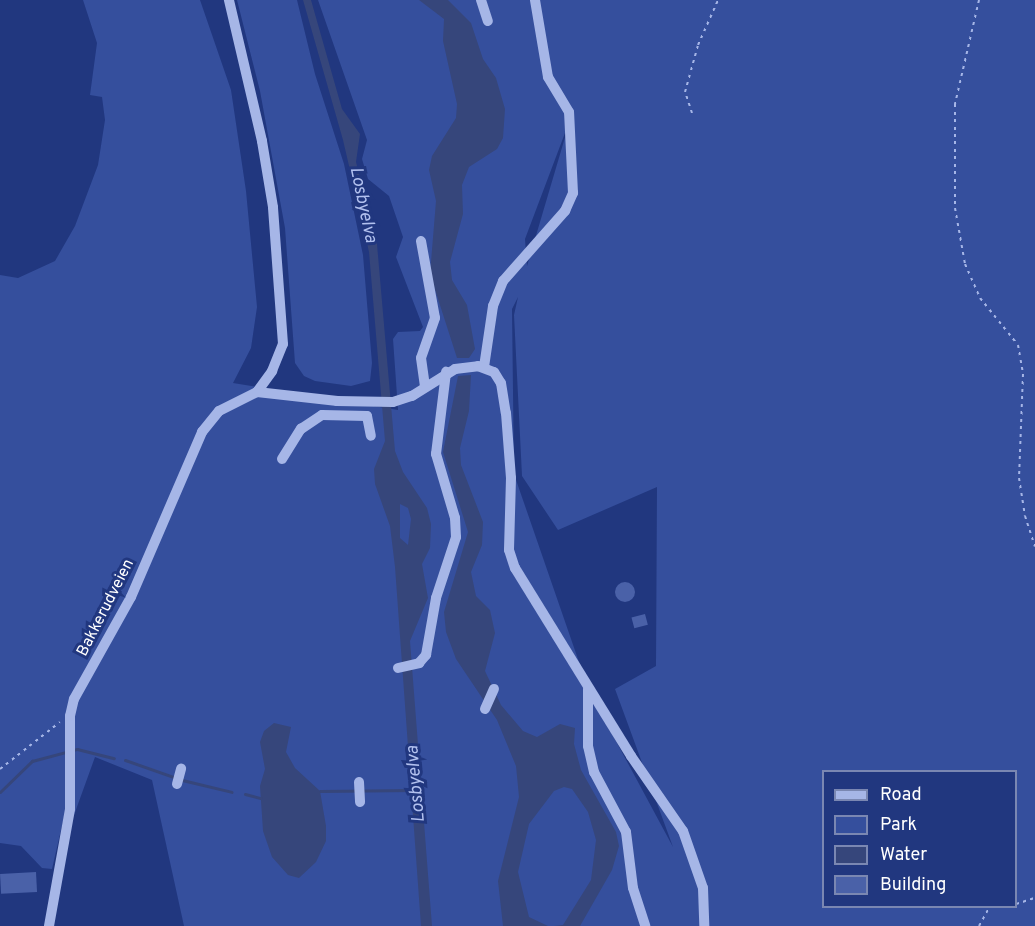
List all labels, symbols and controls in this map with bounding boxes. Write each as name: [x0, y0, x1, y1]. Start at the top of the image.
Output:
water label: Losbyelva: [343, 165, 381, 245]
street label: Bakkerudveien: [73, 556, 139, 660]
water label: Losbyelva: [403, 745, 431, 823]
legend: [822, 770, 1017, 908]
text: Road: [880, 784, 922, 807]
text: Park: [880, 814, 917, 837]
text: Water: [880, 844, 927, 867]
text: Building: [880, 874, 946, 897]

